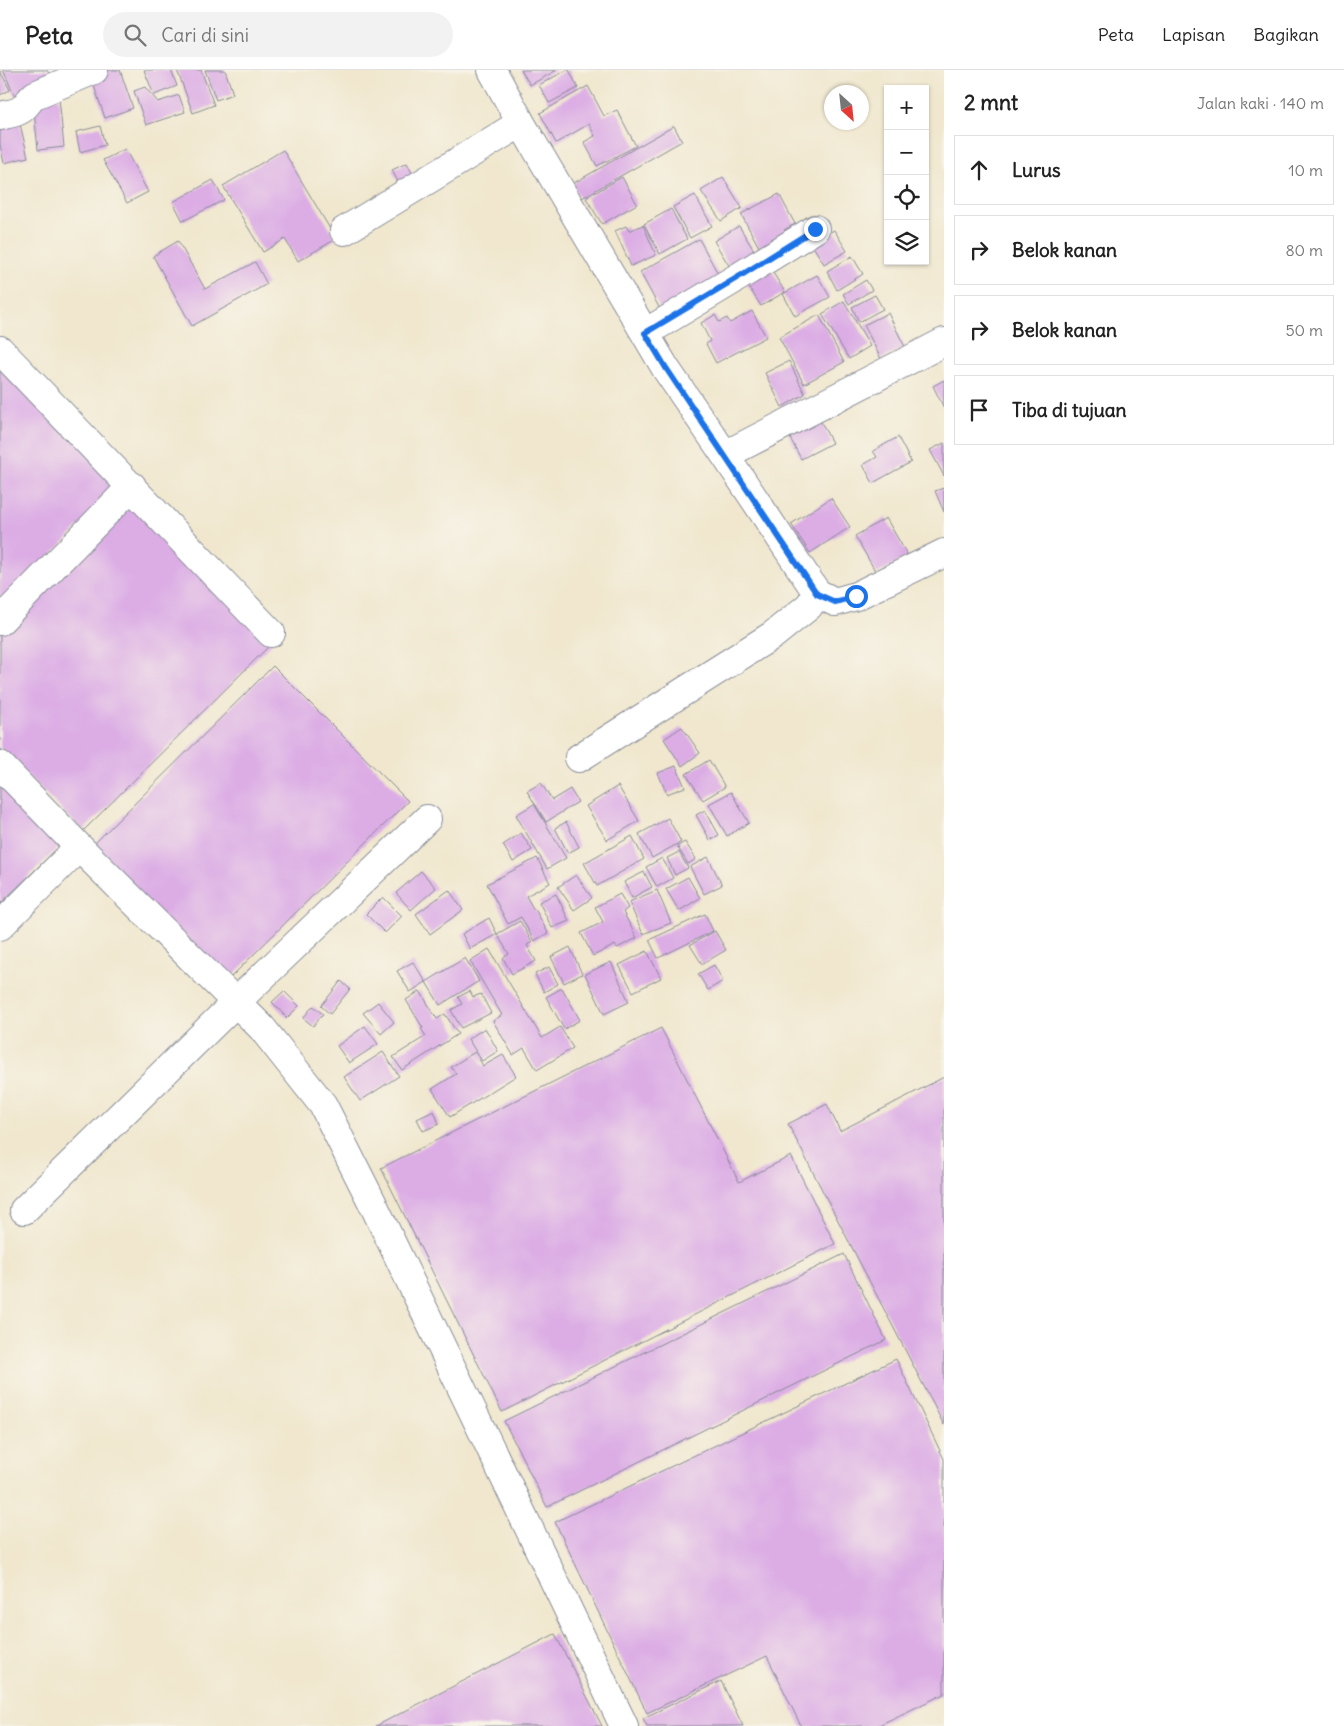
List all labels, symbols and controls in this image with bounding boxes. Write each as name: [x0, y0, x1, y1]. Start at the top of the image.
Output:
search box: [103, 12, 453, 57]
text: Peta: [25, 20, 73, 50]
icon: search: [121, 21, 149, 49]
text: Cari di sini: [161, 23, 249, 47]
text: Peta: [1098, 23, 1134, 46]
text: Lapisan: [1162, 23, 1225, 46]
text: Bagikan: [1253, 23, 1319, 46]
north arrow: [824, 85, 869, 130]
map controls: [884, 85, 929, 265]
button: +: [884, 85, 929, 130]
text: 2 mnt: [964, 89, 1018, 116]
text: Jalan kaki · 140 m: [1197, 93, 1324, 113]
button: −: [884, 130, 929, 175]
icon: ahead: [965, 156, 993, 184]
text: Lurus: [1012, 158, 1061, 182]
text: 10 m: [1288, 160, 1323, 180]
button: locate: [884, 175, 929, 220]
route end: [804, 218, 827, 241]
button: layers: [884, 220, 929, 265]
icon: right: [965, 236, 993, 264]
text: Belok kanan: [1012, 238, 1117, 262]
text: 80 m: [1285, 240, 1323, 260]
icon: right: [965, 316, 993, 344]
text: Belok kanan: [1012, 318, 1117, 342]
text: 50 m: [1285, 320, 1323, 340]
icon: arrive: [965, 396, 993, 424]
text: Tiba di tujuan: [1012, 398, 1127, 422]
route start: [845, 585, 868, 608]

